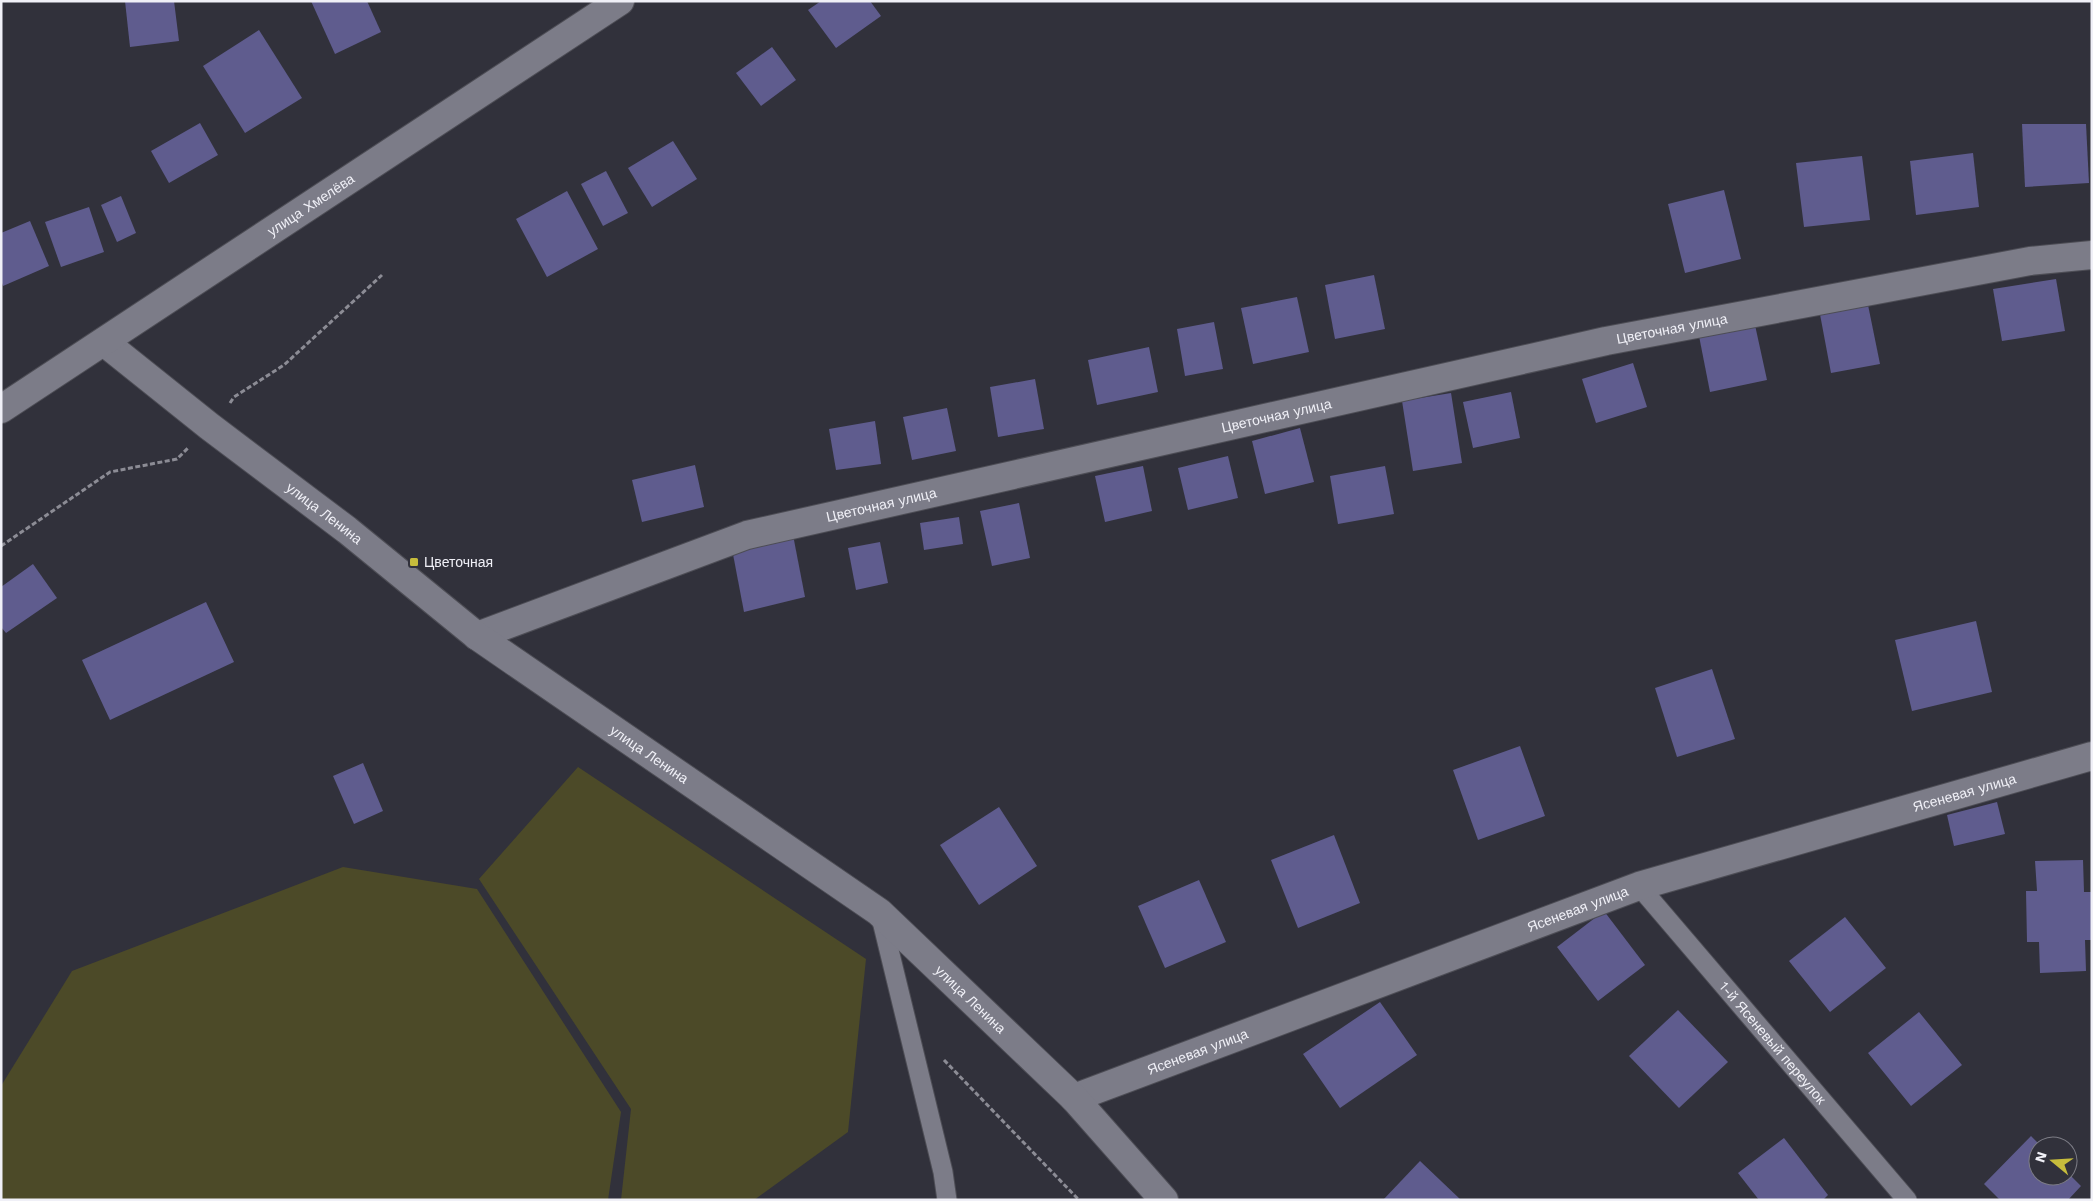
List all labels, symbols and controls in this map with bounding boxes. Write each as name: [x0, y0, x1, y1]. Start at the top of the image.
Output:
street label: улица Хмелёва: [264, 170, 357, 239]
street label: Цветочная улица: [1615, 310, 1729, 347]
street label: Цветочная улица: [1220, 395, 1333, 436]
street label: улица Ленина: [283, 479, 366, 547]
street label: Цветочная улица: [825, 484, 938, 525]
place label: Цветочная: [424, 554, 493, 570]
marker: Цветочная: [408, 556, 420, 568]
street label: улица Ленина: [607, 722, 692, 787]
street label: Ясеневая улица: [1911, 770, 2018, 815]
street label: Ясеневая улица: [1525, 883, 1631, 935]
street label: улица Ленина: [932, 962, 1009, 1037]
street label: 1-й Ясеневый переулок: [1716, 978, 1830, 1108]
street label: Ясеневая улица: [1145, 1025, 1250, 1078]
north arrow: [2028, 1136, 2078, 1186]
text: N: [2031, 1150, 2050, 1164]

